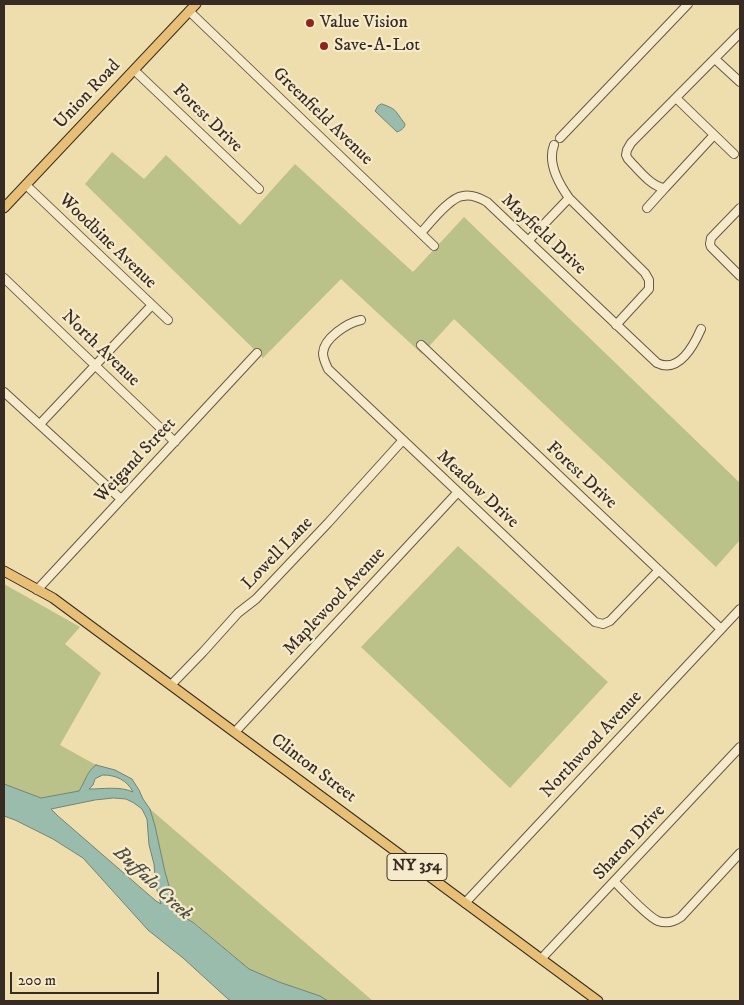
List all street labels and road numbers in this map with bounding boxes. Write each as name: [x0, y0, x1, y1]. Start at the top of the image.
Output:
street label: Union Road: [50, 56, 126, 134]
street label: Greenfield Avenue: [267, 64, 377, 170]
street label: Forest Drive: [167, 80, 247, 158]
street label: Woodbine Avenue: [54, 190, 160, 294]
street label: Mayfield Drive: [496, 190, 590, 280]
street label: North Avenue: [56, 306, 144, 392]
street label: Weigand Street: [91, 414, 181, 508]
street label: Forest Drive: [541, 438, 621, 514]
street label: Meadow Drive: [431, 446, 523, 534]
street label: Lowell Lane: [238, 513, 318, 595]
street label: Maplewood Avenue: [280, 544, 390, 660]
street label: Northwood Avenue: [537, 687, 647, 803]
street label: Clinton Street: [266, 730, 360, 808]
street label: Sharon Drive: [590, 801, 670, 885]
road number: NY 354: [387, 854, 447, 880]

